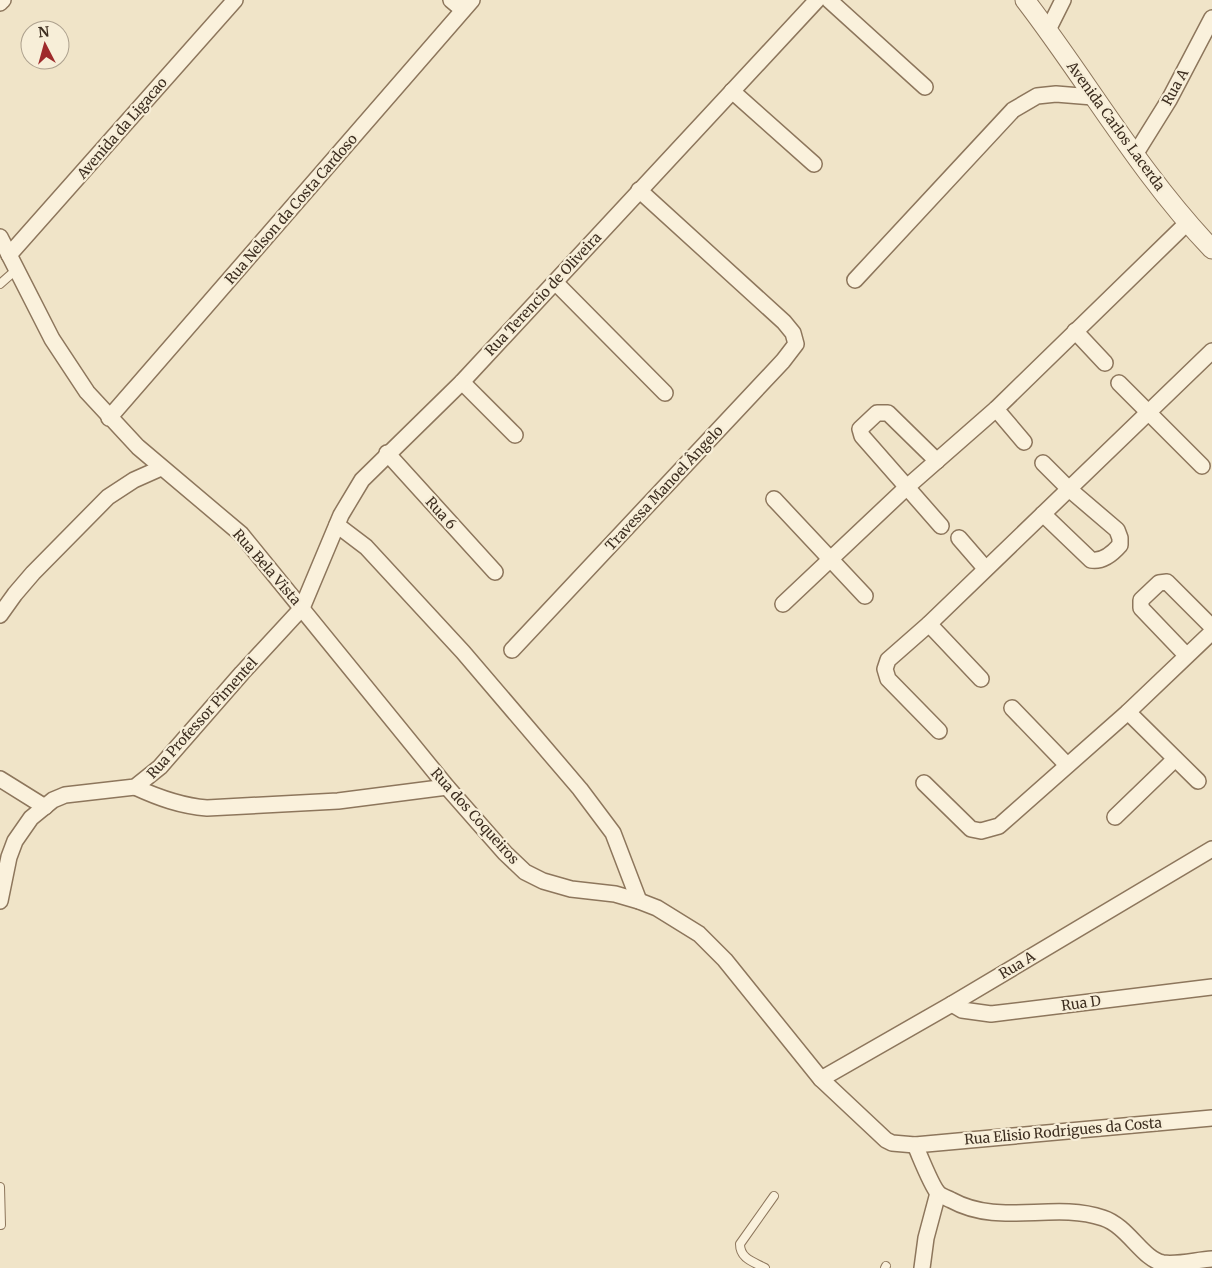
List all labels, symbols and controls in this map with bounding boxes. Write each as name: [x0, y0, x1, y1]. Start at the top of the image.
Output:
north arrow: [20, 20, 70, 70]
text: N: [37, 23, 50, 42]
street label: Avenida Carlos Lacerda: [1062, 57, 1169, 195]
street label: Rua A: [1158, 65, 1192, 108]
street label: Avenida da Ligacao: [72, 74, 171, 183]
street label: Rua Nelson da Costa Cardoso: [221, 130, 361, 288]
street label: Rua Terencio de Oliveira: [481, 228, 605, 360]
street label: Travessa Manoel Ângelo: [601, 422, 727, 554]
street label: Rua 6: [422, 493, 460, 533]
street label: Rua Bela Vista: [229, 525, 305, 609]
street label: Rua Professor Pimentel: [143, 653, 262, 782]
street label: Rua dos Coqueiros: [427, 764, 523, 868]
street label: Rua A: [996, 947, 1038, 983]
street label: Rua D: [1060, 991, 1102, 1015]
street label: Rua Elisio Rodrigues da Costa: [963, 1113, 1163, 1149]

